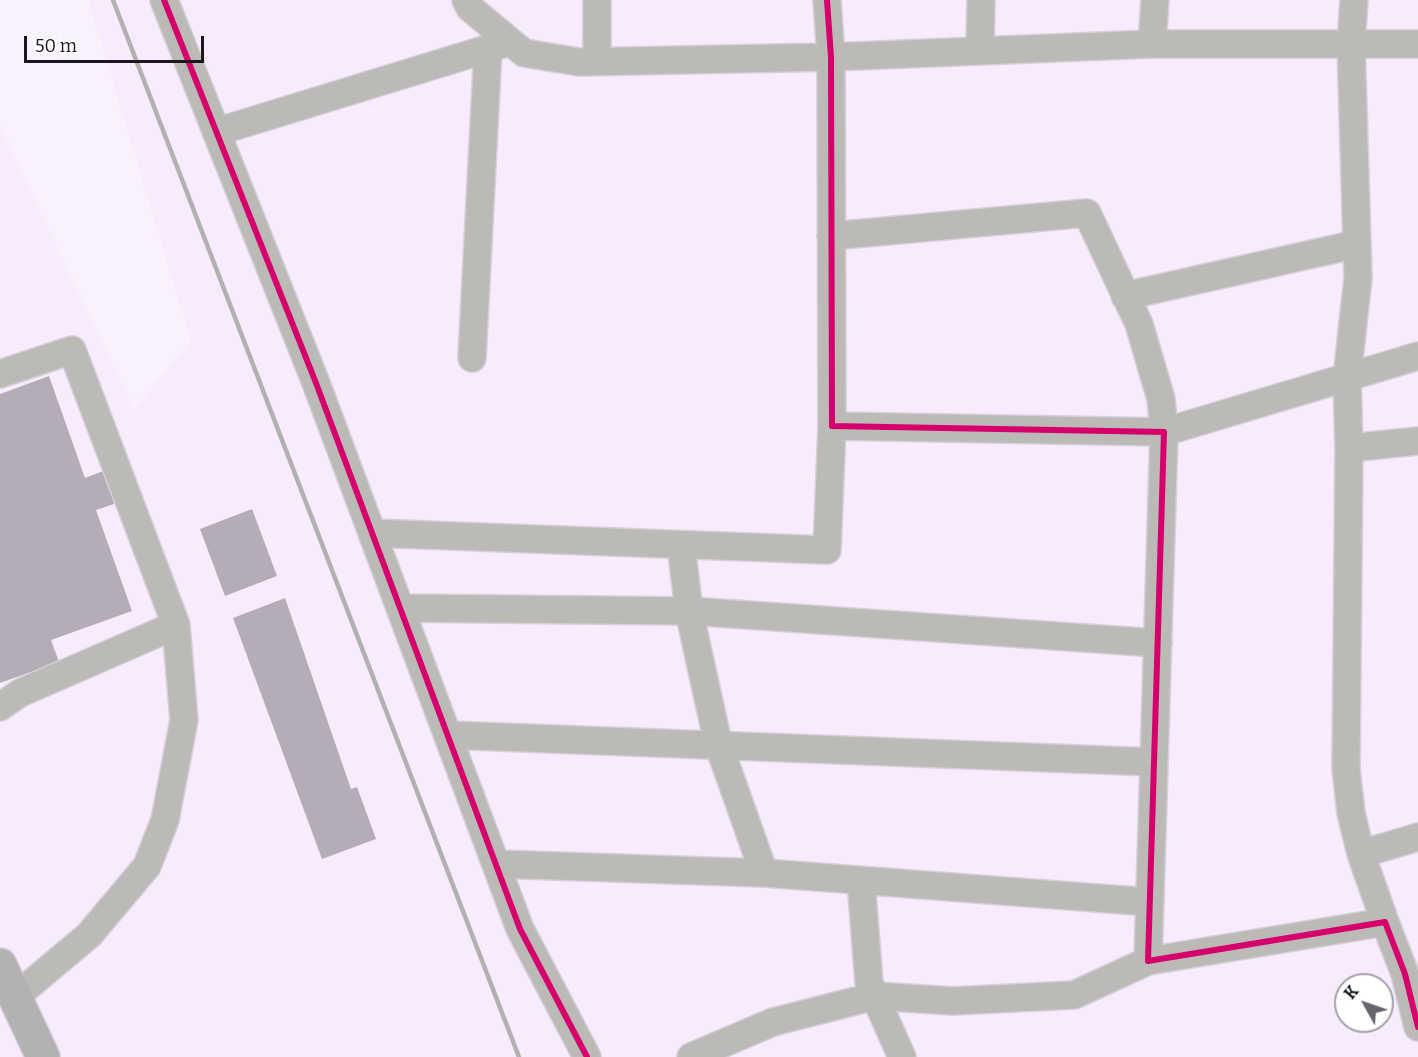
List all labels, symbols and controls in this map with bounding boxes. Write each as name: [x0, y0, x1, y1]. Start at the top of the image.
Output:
scale bar: [27, 24, 207, 62]
text: 50 m: [35, 35, 77, 57]
north arrow: [1334, 973, 1394, 1033]
text: K: [1340, 982, 1362, 1003]

